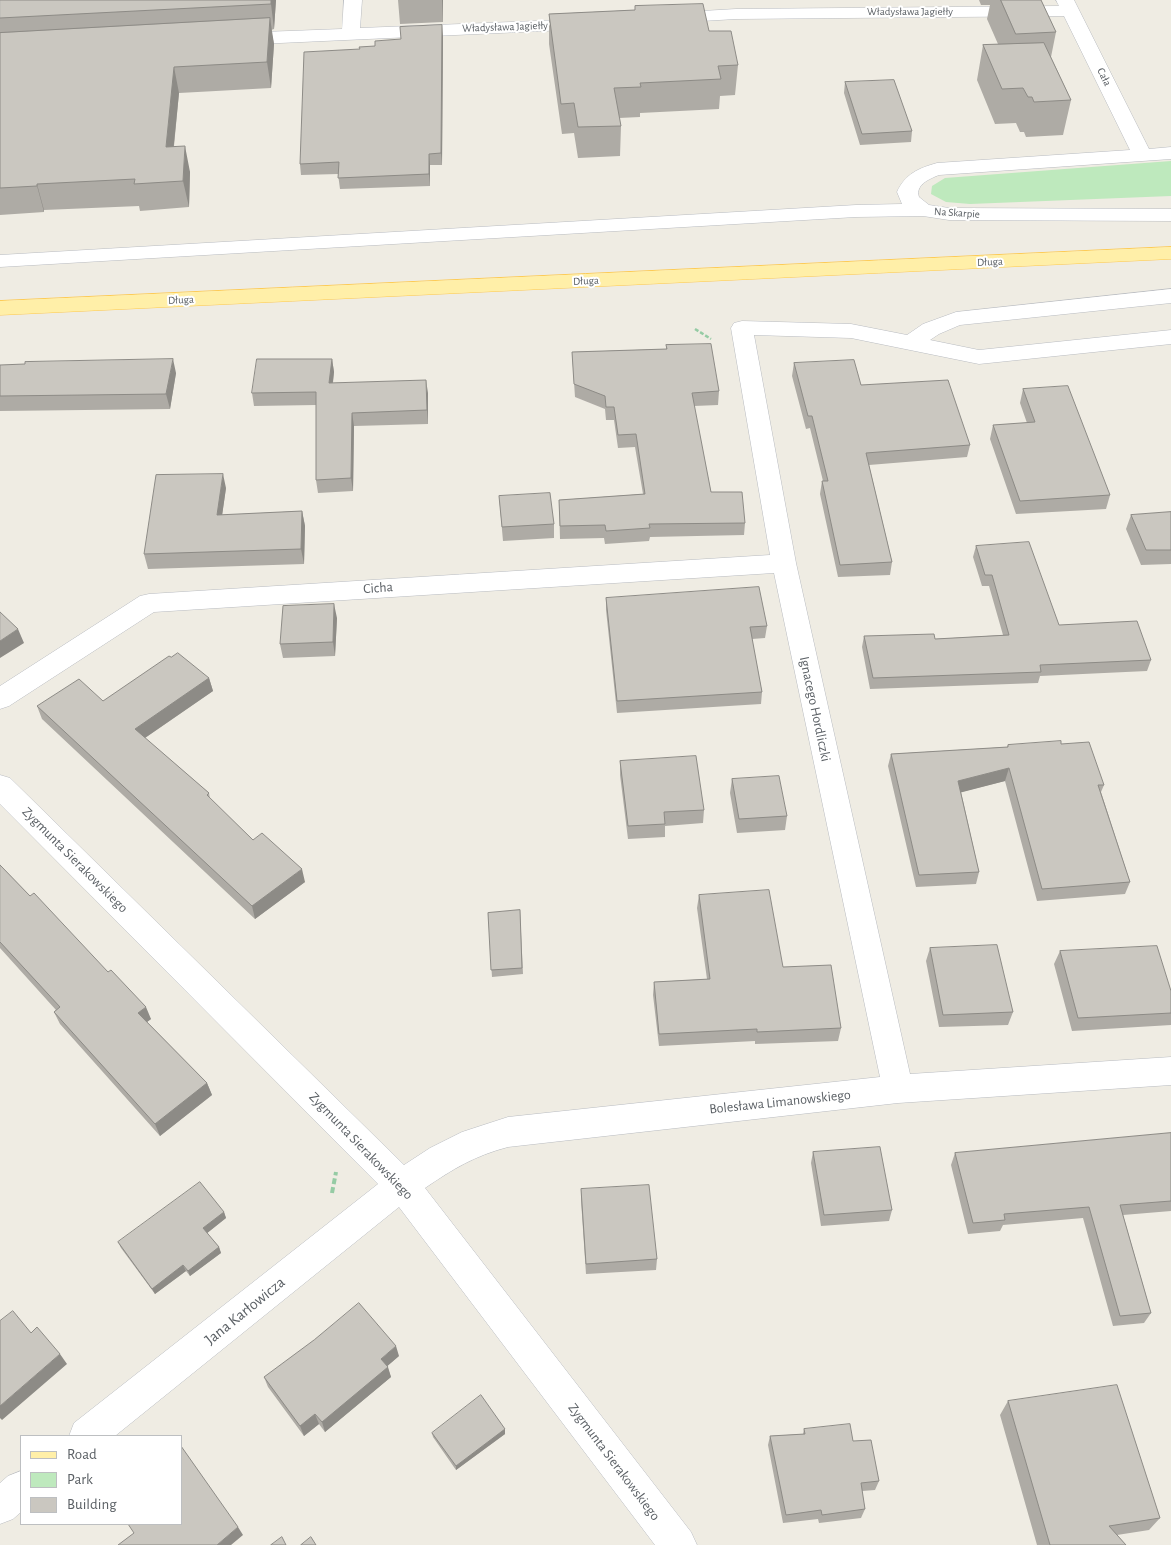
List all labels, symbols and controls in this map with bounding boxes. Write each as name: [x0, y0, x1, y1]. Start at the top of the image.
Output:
street label: Władysława Jagiełły: [867, 5, 953, 19]
street label: Władysława Jagiełły: [462, 19, 548, 35]
street label: Cała: [1094, 66, 1114, 88]
street label: Na Skarpie: [934, 205, 980, 221]
street label: Długa: [977, 255, 1003, 269]
street label: Długa: [573, 274, 599, 288]
street label: Długa: [168, 293, 194, 307]
street label: Cicha: [363, 579, 393, 597]
street label: Ignacego Hordliczki: [796, 655, 834, 763]
street label: Zygmunta Sierakowskiego: [19, 804, 131, 916]
street label: Bolesława Limanowskiego: [708, 1086, 852, 1118]
street label: Zygmunta Sierakowskiego: [305, 1089, 417, 1203]
street label: Jana Karłowicza: [201, 1273, 289, 1349]
street label: Zygmunta Sierakowskiego: [564, 1400, 664, 1524]
legend: [20, 1435, 182, 1525]
text: Road: [67, 1447, 97, 1462]
text: Park: [67, 1472, 93, 1487]
text: Building: [67, 1497, 117, 1512]

